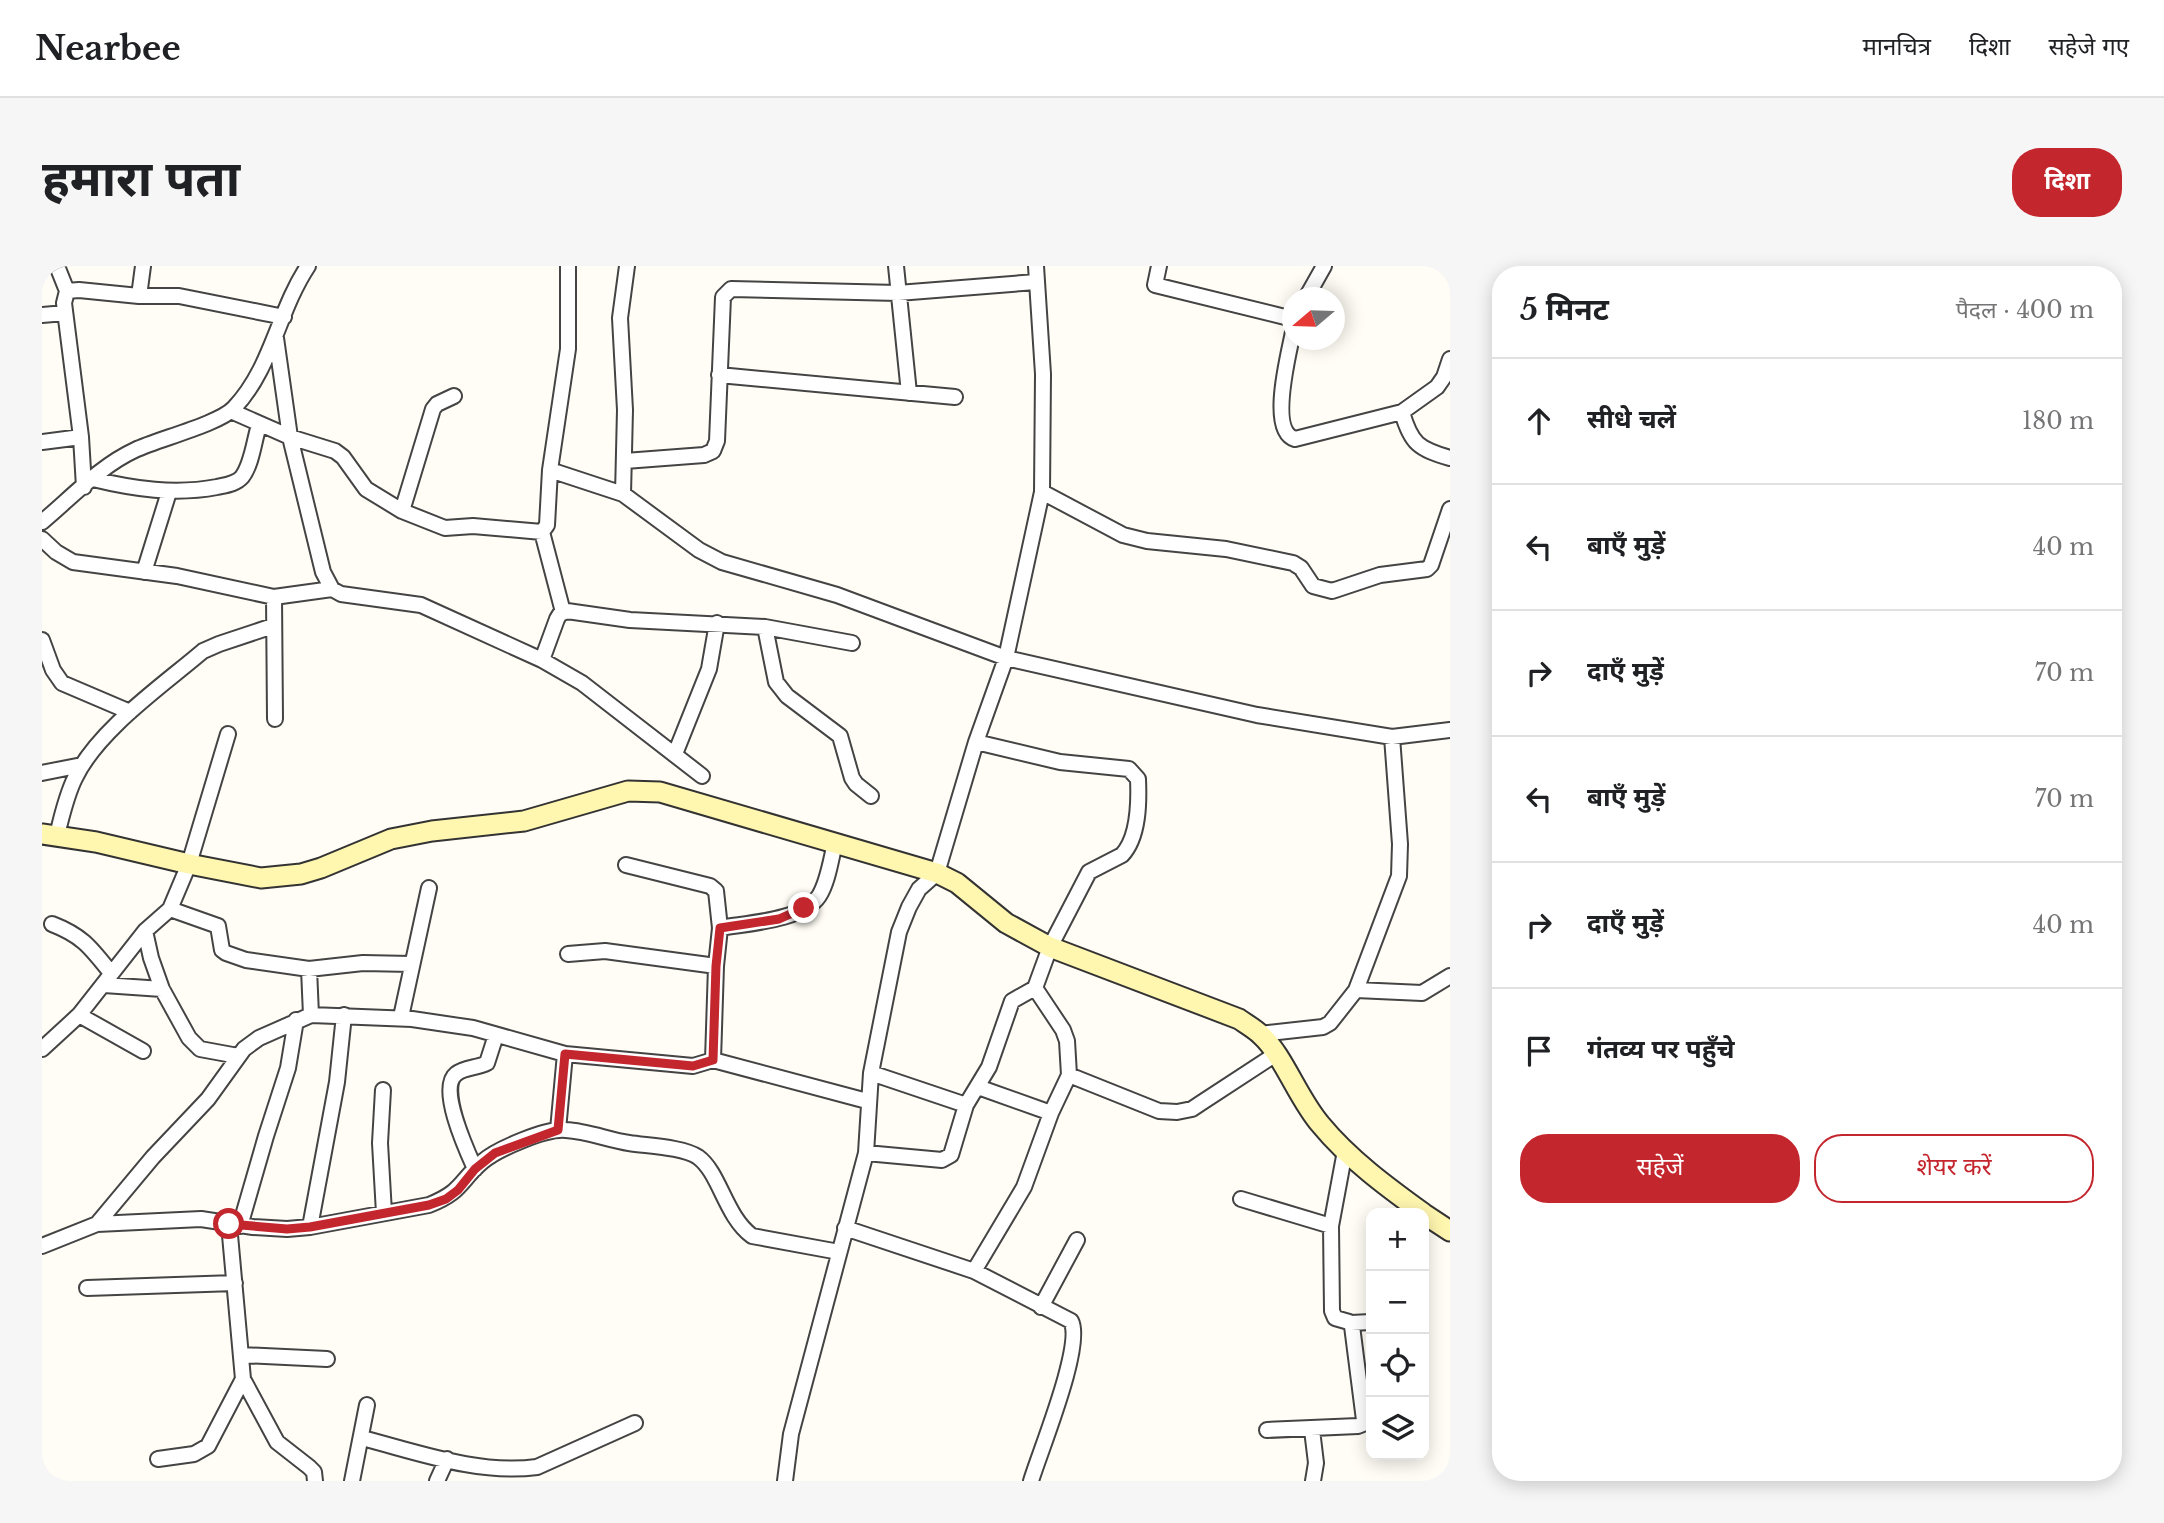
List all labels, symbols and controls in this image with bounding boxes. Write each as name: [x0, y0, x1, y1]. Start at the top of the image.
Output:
text: Nearbee: [35, 28, 181, 69]
text: मानचित्र: [1862, 32, 1931, 61]
text: दिशा: [1969, 32, 2011, 61]
text: सहेजे गए: [2049, 32, 2129, 61]
text: हमारा पता: [42, 148, 240, 209]
button: दिशा: [2012, 148, 2122, 217]
north arrow: [1282, 287, 1345, 350]
text: 5 मिनट: [1520, 291, 1609, 328]
text: पैदल · 400 m: [1956, 296, 2094, 324]
icon: ahead: [1520, 402, 1558, 440]
text: सीधे चलें: [1587, 403, 1676, 435]
text: 180 m: [2022, 407, 2094, 435]
icon: left: [1520, 528, 1558, 566]
text: बाएँ मुड़ें: [1587, 529, 1665, 561]
text: 40 m: [2033, 533, 2094, 561]
icon: right: [1520, 654, 1558, 692]
text: दाएँ मुड़ें: [1587, 655, 1664, 687]
text: 70 m: [2035, 659, 2094, 687]
icon: left: [1520, 780, 1558, 818]
text: बाएँ मुड़ें: [1587, 781, 1665, 813]
text: 70 m: [2035, 785, 2094, 813]
route end: [788, 892, 819, 923]
icon: right: [1520, 906, 1558, 944]
text: दाएँ मुड़ें: [1587, 907, 1664, 939]
text: 40 m: [2033, 911, 2094, 939]
icon: arrive: [1520, 1032, 1558, 1070]
text: गंतव्य पर पहुँचे: [1587, 1033, 1735, 1065]
button: सहेजें: [1520, 1134, 1800, 1203]
button: शेयर करें: [1814, 1134, 2094, 1203]
route start: [213, 1208, 244, 1239]
map controls: [1366, 1208, 1429, 1460]
button: +: [1366, 1208, 1429, 1271]
button: −: [1366, 1271, 1429, 1334]
button: locate: [1366, 1334, 1429, 1397]
button: layers: [1366, 1397, 1429, 1460]

